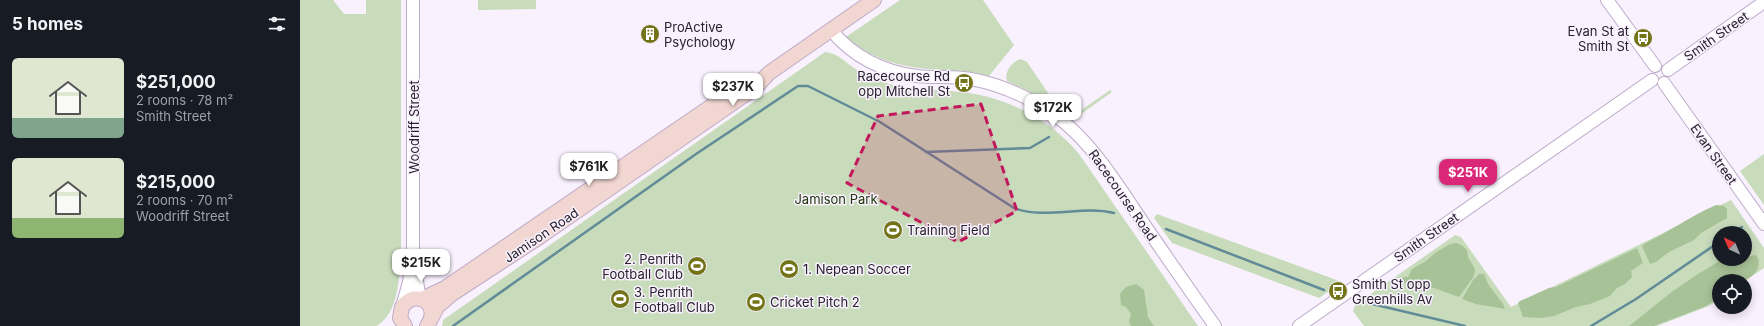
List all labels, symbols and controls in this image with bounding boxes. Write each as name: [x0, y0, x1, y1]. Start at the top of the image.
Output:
street label: Smith Street: [1681, 8, 1751, 64]
icon: filters: [266, 13, 288, 35]
text: 5 homes: [12, 14, 83, 34]
place label: ProActive Psychology: [664, 19, 735, 50]
building icon: ProActive Psychology: [639, 23, 661, 45]
place label: Evan St at Smith St: [1568, 23, 1629, 54]
bus stop icon: Evan St at Smith St: [1632, 27, 1654, 49]
place label: Racecourse Rd opp Mitchell St: [857, 68, 950, 99]
text: $251,000: [136, 72, 216, 92]
bus stop icon: Racecourse Rd opp Mitchell St: [953, 72, 975, 94]
pin: $237K: [705, 73, 761, 107]
icon: home: [44, 74, 92, 122]
text: $237K: [712, 78, 754, 94]
street label: Woodriff Street: [406, 80, 422, 174]
text: 2 rooms · 78 m²: [136, 92, 233, 108]
pin: $172K: [1025, 94, 1081, 128]
text: $172K: [1033, 99, 1073, 115]
text: Smith Street: [136, 108, 211, 124]
street label: Evan Street: [1687, 121, 1741, 187]
street label: Racecourse Road: [1086, 146, 1160, 244]
pin: $761K: [561, 153, 617, 187]
text: $761K: [569, 158, 609, 174]
pin: $251K: [1440, 159, 1496, 193]
text: $251K: [1448, 164, 1488, 180]
text: $215,000: [136, 172, 215, 192]
icon: home: [44, 174, 92, 222]
park label: Jamison Park: [794, 191, 878, 207]
text: 2 rooms · 70 m²: [136, 192, 233, 208]
street label: Jamison Road: [501, 204, 581, 266]
text: Woodriff Street: [136, 208, 229, 224]
street label: Smith Street: [1391, 209, 1461, 265]
sports icon: Training Field: [882, 219, 904, 241]
place label: Training Field: [907, 222, 990, 238]
north arrow: [1712, 226, 1752, 266]
map controls: [1712, 226, 1752, 314]
pin: $215K: [393, 249, 449, 283]
place label: 2. Penrith Football Club: [602, 251, 683, 282]
text: $215K: [401, 254, 441, 270]
sports icon: 2. Penrith Football Club: [686, 255, 708, 277]
sports icon: 1. Nepean Soccer: [778, 258, 800, 280]
place label: 1. Nepean Soccer: [803, 261, 911, 277]
button: locate: [1712, 274, 1752, 314]
place label: Smith St opp Greenhills Av: [1352, 276, 1432, 307]
bus stop icon: Smith St opp Greenhills Av: [1327, 280, 1349, 302]
place label: 3. Penrith Football Club: [634, 284, 715, 315]
sports icon: 3. Penrith Football Club: [609, 288, 631, 310]
sports icon: Cricket Pitch 2: [745, 291, 767, 313]
place label: Cricket Pitch 2: [770, 294, 860, 310]

